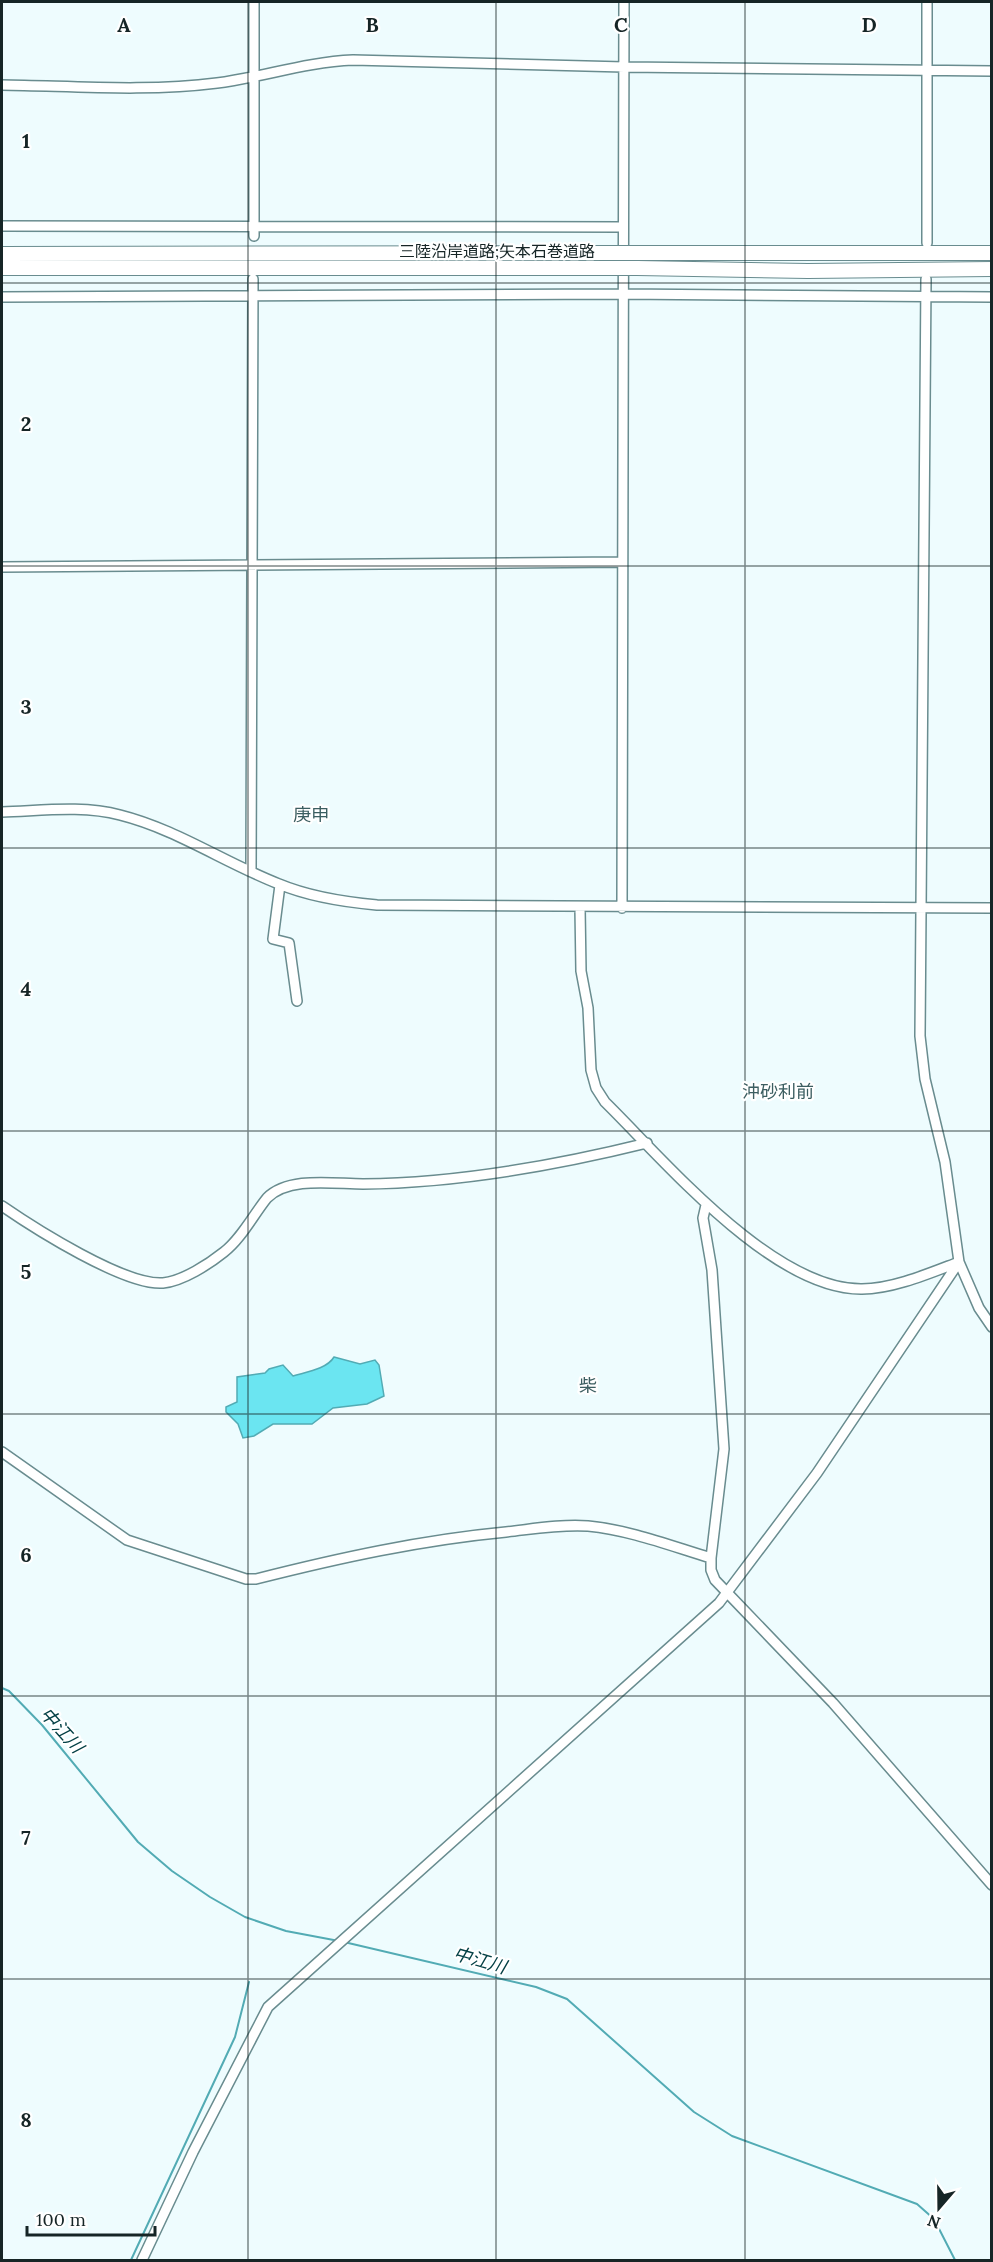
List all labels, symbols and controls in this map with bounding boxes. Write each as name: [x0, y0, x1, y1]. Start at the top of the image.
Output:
text: A: [117, 12, 131, 37]
text: B: [365, 12, 379, 37]
text: C: [614, 12, 628, 37]
text: D: [861, 12, 877, 37]
text: 1: [22, 128, 30, 153]
street label: 三陸沿岸道路;矢本石巻道路: [399, 241, 595, 261]
text: 2: [21, 411, 31, 436]
text: 3: [20, 694, 32, 719]
district label: 庚申: [293, 803, 329, 826]
text: 4: [21, 976, 32, 1001]
district label: 沖砂利前: [742, 1080, 814, 1103]
text: 5: [21, 1259, 32, 1284]
district label: 柴: [579, 1374, 597, 1397]
text: 6: [20, 1542, 32, 1567]
water label: 中江川: [35, 1702, 90, 1759]
text: 7: [21, 1825, 31, 1850]
water label: 中江川: [451, 1942, 511, 1979]
text: 8: [20, 2107, 32, 2132]
north arrow: [909, 2178, 969, 2238]
scale bar: [27, 2199, 154, 2237]
text: 100 m: [36, 2208, 86, 2231]
text: N: [925, 2211, 943, 2234]

